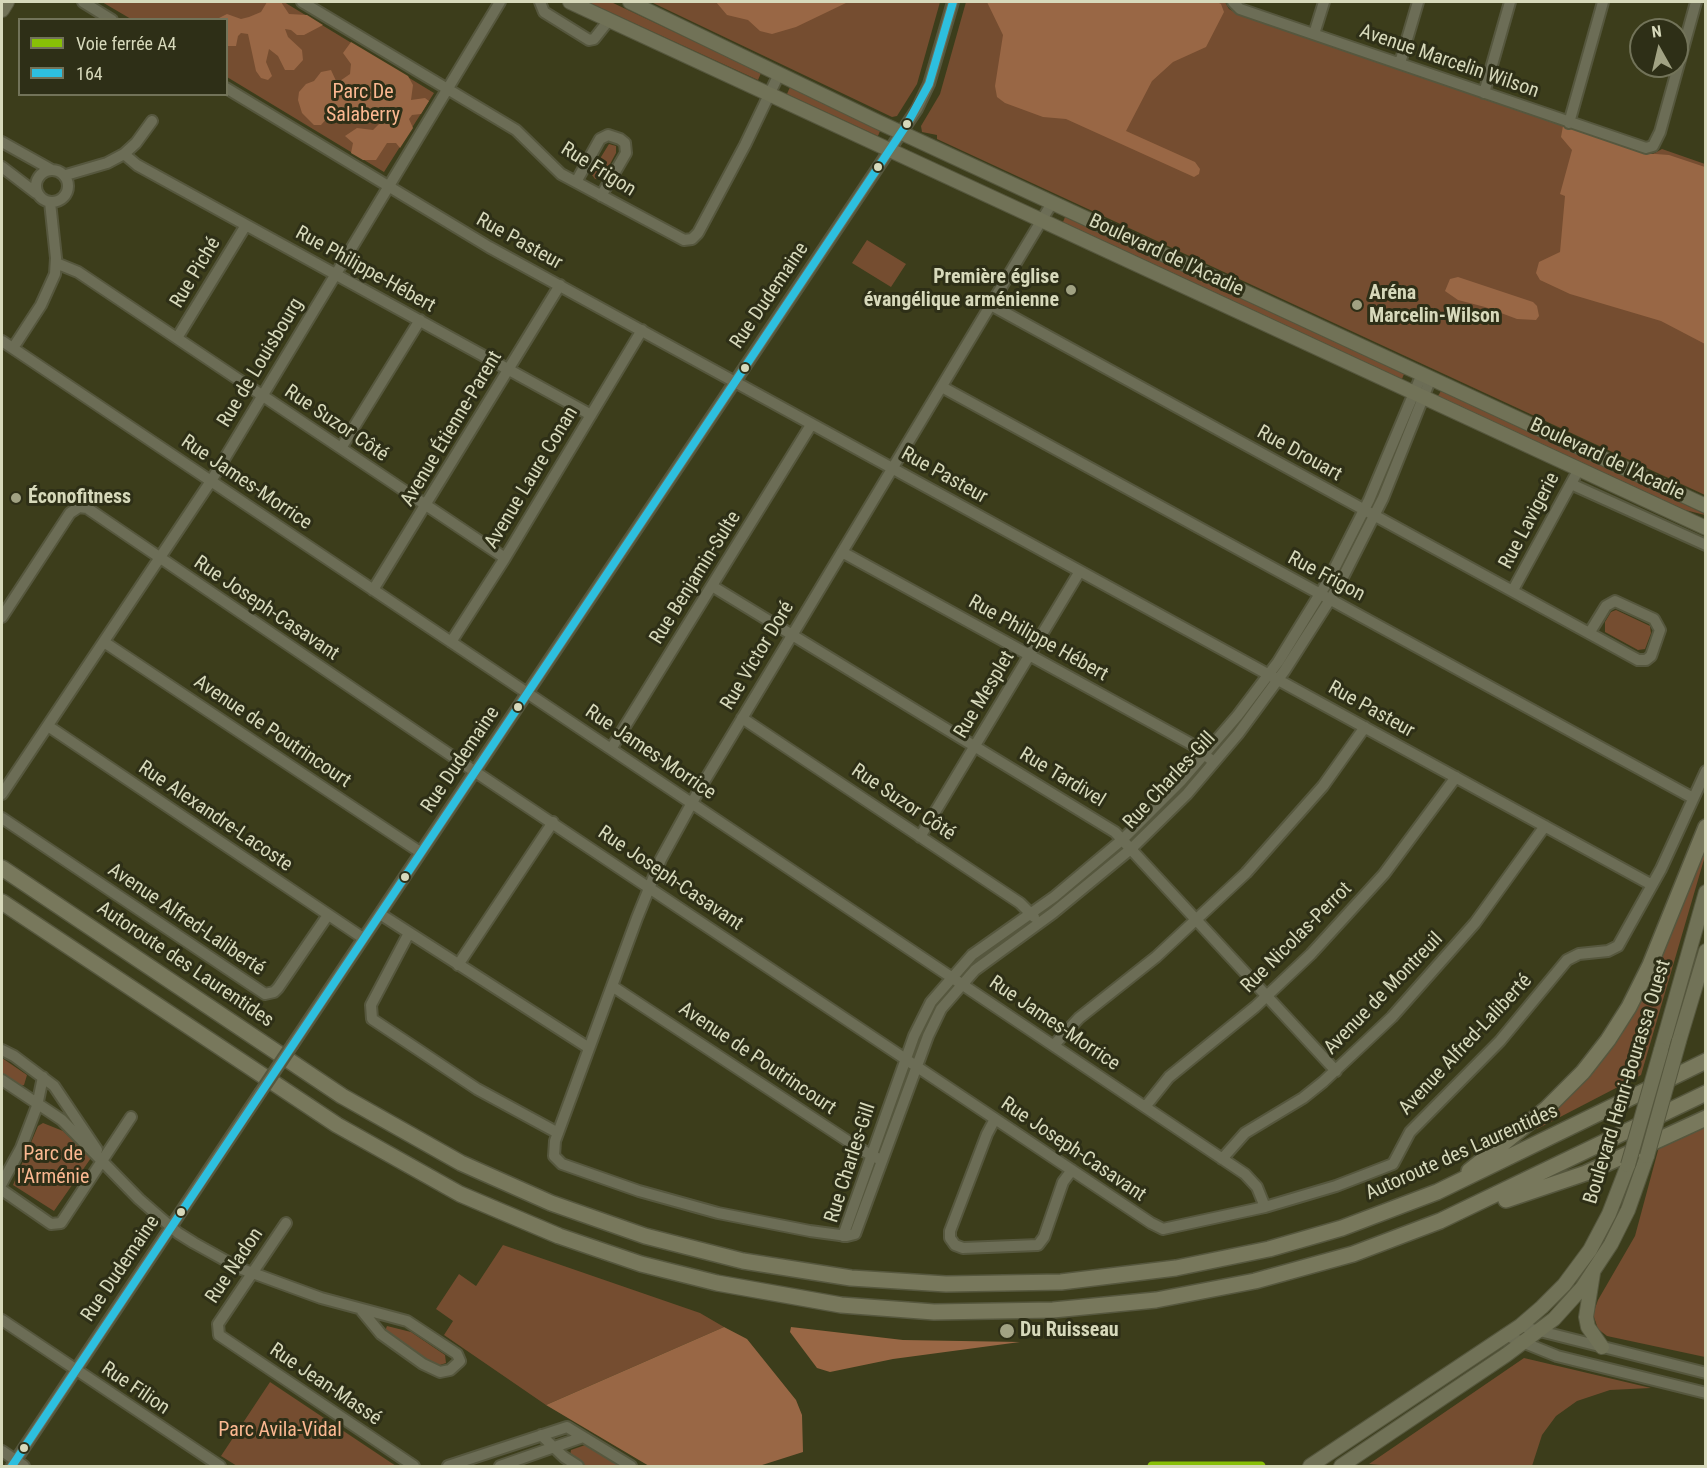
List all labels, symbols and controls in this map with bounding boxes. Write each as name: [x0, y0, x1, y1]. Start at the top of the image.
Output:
legend: [18, 18, 228, 96]
north arrow: [1629, 18, 1689, 78]
street label: Avenue Marcelin Wilson: [1356, 20, 1542, 104]
text: N: [1651, 22, 1663, 42]
text: Voie ferrée A4: [76, 33, 176, 54]
text: 164: [76, 63, 103, 84]
park label: Parc De Salaberry: [326, 81, 400, 128]
unlabelled marker: [901, 118, 913, 130]
street label: Rue Frigon: [556, 138, 640, 202]
unlabelled marker: [872, 161, 884, 173]
street label: Rue Pasteur: [472, 208, 566, 276]
street label: Boulevard de l'Acadie: [1085, 210, 1247, 302]
street label: Rue Philippe-Hébert: [291, 222, 439, 318]
street label: Rue Piché: [166, 233, 226, 313]
street label: Rue Dudemaine: [726, 238, 814, 354]
place label: Première église évangélique arménienne: [864, 266, 1059, 313]
place label: Aréna Marcelin-Wilson: [1369, 282, 1500, 329]
marker: Première église évangélique arménienne: [1064, 283, 1078, 297]
street label: Rue de Louisbourg: [213, 294, 309, 432]
marker: Aréna Marcelin-Wilson: [1350, 298, 1364, 312]
street label: Avenue Étienne-Parent: [396, 347, 508, 511]
unlabelled marker: [739, 362, 751, 374]
street label: Rue Suzor Côté: [279, 380, 393, 468]
street label: Avenue Laure Conan: [480, 403, 584, 553]
street label: Boulevard de l'Acadie: [1526, 414, 1688, 506]
street label: Rue Drouart: [1252, 421, 1346, 487]
street label: Rue James-Morrice: [176, 430, 316, 536]
street label: Rue Pasteur: [897, 442, 991, 510]
street label: Rue Lavigerie: [1495, 469, 1565, 573]
place label: Éconofitness: [28, 486, 131, 510]
marker: Éconofitness: [9, 491, 23, 505]
street label: Rue Benjamin-Sulte: [645, 507, 747, 649]
street label: Rue Frigon: [1283, 547, 1369, 607]
street label: Rue Joseph-Casavant: [189, 552, 343, 666]
street label: Rue Philippe Hébert: [964, 591, 1112, 687]
street label: Rue Victor Doré: [716, 597, 800, 715]
street label: Rue Mesplet: [950, 647, 1020, 743]
street label: Avenue de Poutrincourt: [189, 670, 355, 794]
street label: Rue Pasteur: [1324, 676, 1418, 744]
street label: Rue James-Morrice: [580, 700, 720, 806]
unlabelled marker: [512, 701, 524, 713]
street label: Rue Dudemaine: [417, 702, 505, 818]
street label: Rue Charles-Gill: [1119, 727, 1221, 835]
street label: Rue Tardivel: [1015, 743, 1109, 813]
street label: Rue Alexandre-Lacoste: [133, 757, 297, 877]
street label: Rue Suzor Côté: [846, 759, 960, 847]
street label: Rue Joseph-Casavant: [593, 822, 747, 936]
street label: Avenue Alfred-Laliberté: [103, 859, 269, 981]
unlabelled marker: [399, 871, 411, 883]
street label: Rue Nicolas-Perrot: [1237, 878, 1357, 998]
street label: Autoroute des Laurentides: [92, 897, 278, 1033]
street label: Avenue de Montreuil: [1319, 928, 1449, 1060]
street label: Boulevard Henri-Bourassa Ouest: [1579, 957, 1677, 1207]
street label: Avenue Alfred-Laliberté: [1394, 969, 1538, 1121]
street label: Rue James-Morrice: [984, 971, 1124, 1077]
street label: Avenue de Poutrincourt: [674, 997, 840, 1121]
street label: Rue Joseph-Casavant: [996, 1093, 1150, 1207]
street label: Rue Charles-Gill: [820, 1100, 882, 1226]
street label: Autoroute des Laurentides: [1362, 1100, 1562, 1206]
park label: Parc de l'Arménie: [17, 1143, 89, 1190]
unlabelled marker: [175, 1206, 187, 1218]
street label: Rue Dudemaine: [77, 1211, 165, 1327]
street label: Rue Nadon: [201, 1224, 269, 1308]
place label: Du Ruisseau: [1020, 1319, 1119, 1343]
marker: Du Ruisseau: [998, 1322, 1016, 1340]
street label: Rue Jean-Massé: [264, 1339, 386, 1431]
street label: Rue Filion: [96, 1357, 174, 1421]
park label: Parc Avila-Vidal: [218, 1419, 342, 1443]
unlabelled marker: [18, 1442, 30, 1454]

